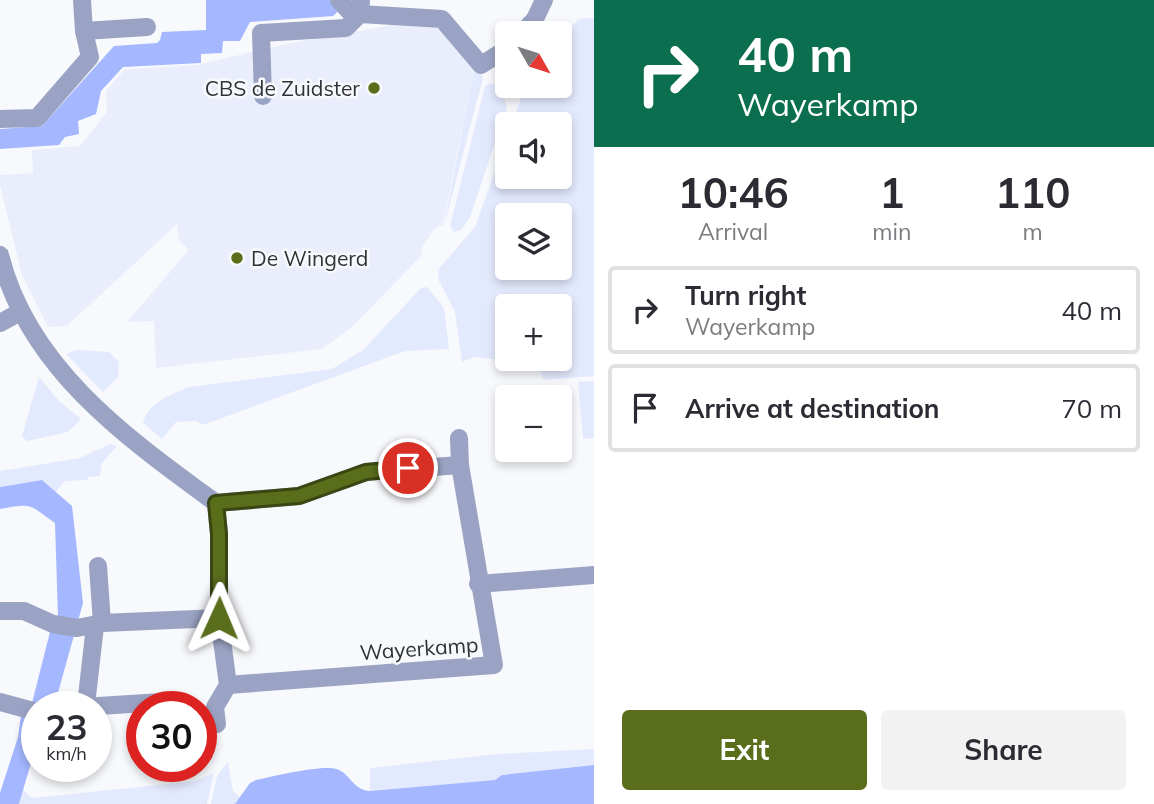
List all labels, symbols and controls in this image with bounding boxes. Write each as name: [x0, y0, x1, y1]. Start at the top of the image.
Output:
north arrow: [495, 21, 572, 98]
map controls: [495, 21, 572, 462]
text: 40 m: [737, 23, 853, 84]
icon: right: [622, 28, 713, 119]
place label: CBS de Zuidster: [205, 75, 360, 101]
marker: CBS de Zuidster: [366, 80, 382, 96]
text: Wayerkamp: [737, 84, 918, 124]
button: sound: [495, 112, 572, 189]
text: 10:46: [678, 166, 789, 219]
text: 1: [879, 166, 904, 219]
text: 110: [995, 166, 1070, 219]
button: layers: [495, 203, 572, 280]
text: Arrival: [698, 217, 768, 246]
text: min: [872, 217, 911, 246]
text: m: [1023, 217, 1043, 246]
place label: De Wingerd: [251, 245, 368, 271]
marker: De Wingerd: [229, 250, 245, 266]
text: Turn right: [685, 279, 806, 312]
icon: right: [626, 291, 664, 329]
button: +: [495, 294, 572, 371]
text: 40 m: [1061, 294, 1122, 327]
text: Wayerkamp: [685, 312, 815, 341]
button: −: [495, 385, 572, 462]
icon: arrive: [626, 389, 664, 427]
text: Arrive at destination: [685, 392, 940, 425]
text: 70 m: [1061, 392, 1122, 425]
pin: [378, 438, 438, 498]
icon: arrive: [389, 449, 427, 487]
position arrow: [182, 581, 256, 655]
street label: Wayerkamp: [359, 631, 479, 665]
speed limit sign: 30: [126, 691, 217, 782]
text: 23: [45, 705, 88, 749]
button: Exit: [622, 710, 867, 790]
button: Share: [881, 710, 1126, 790]
text: km/h: [46, 742, 87, 765]

